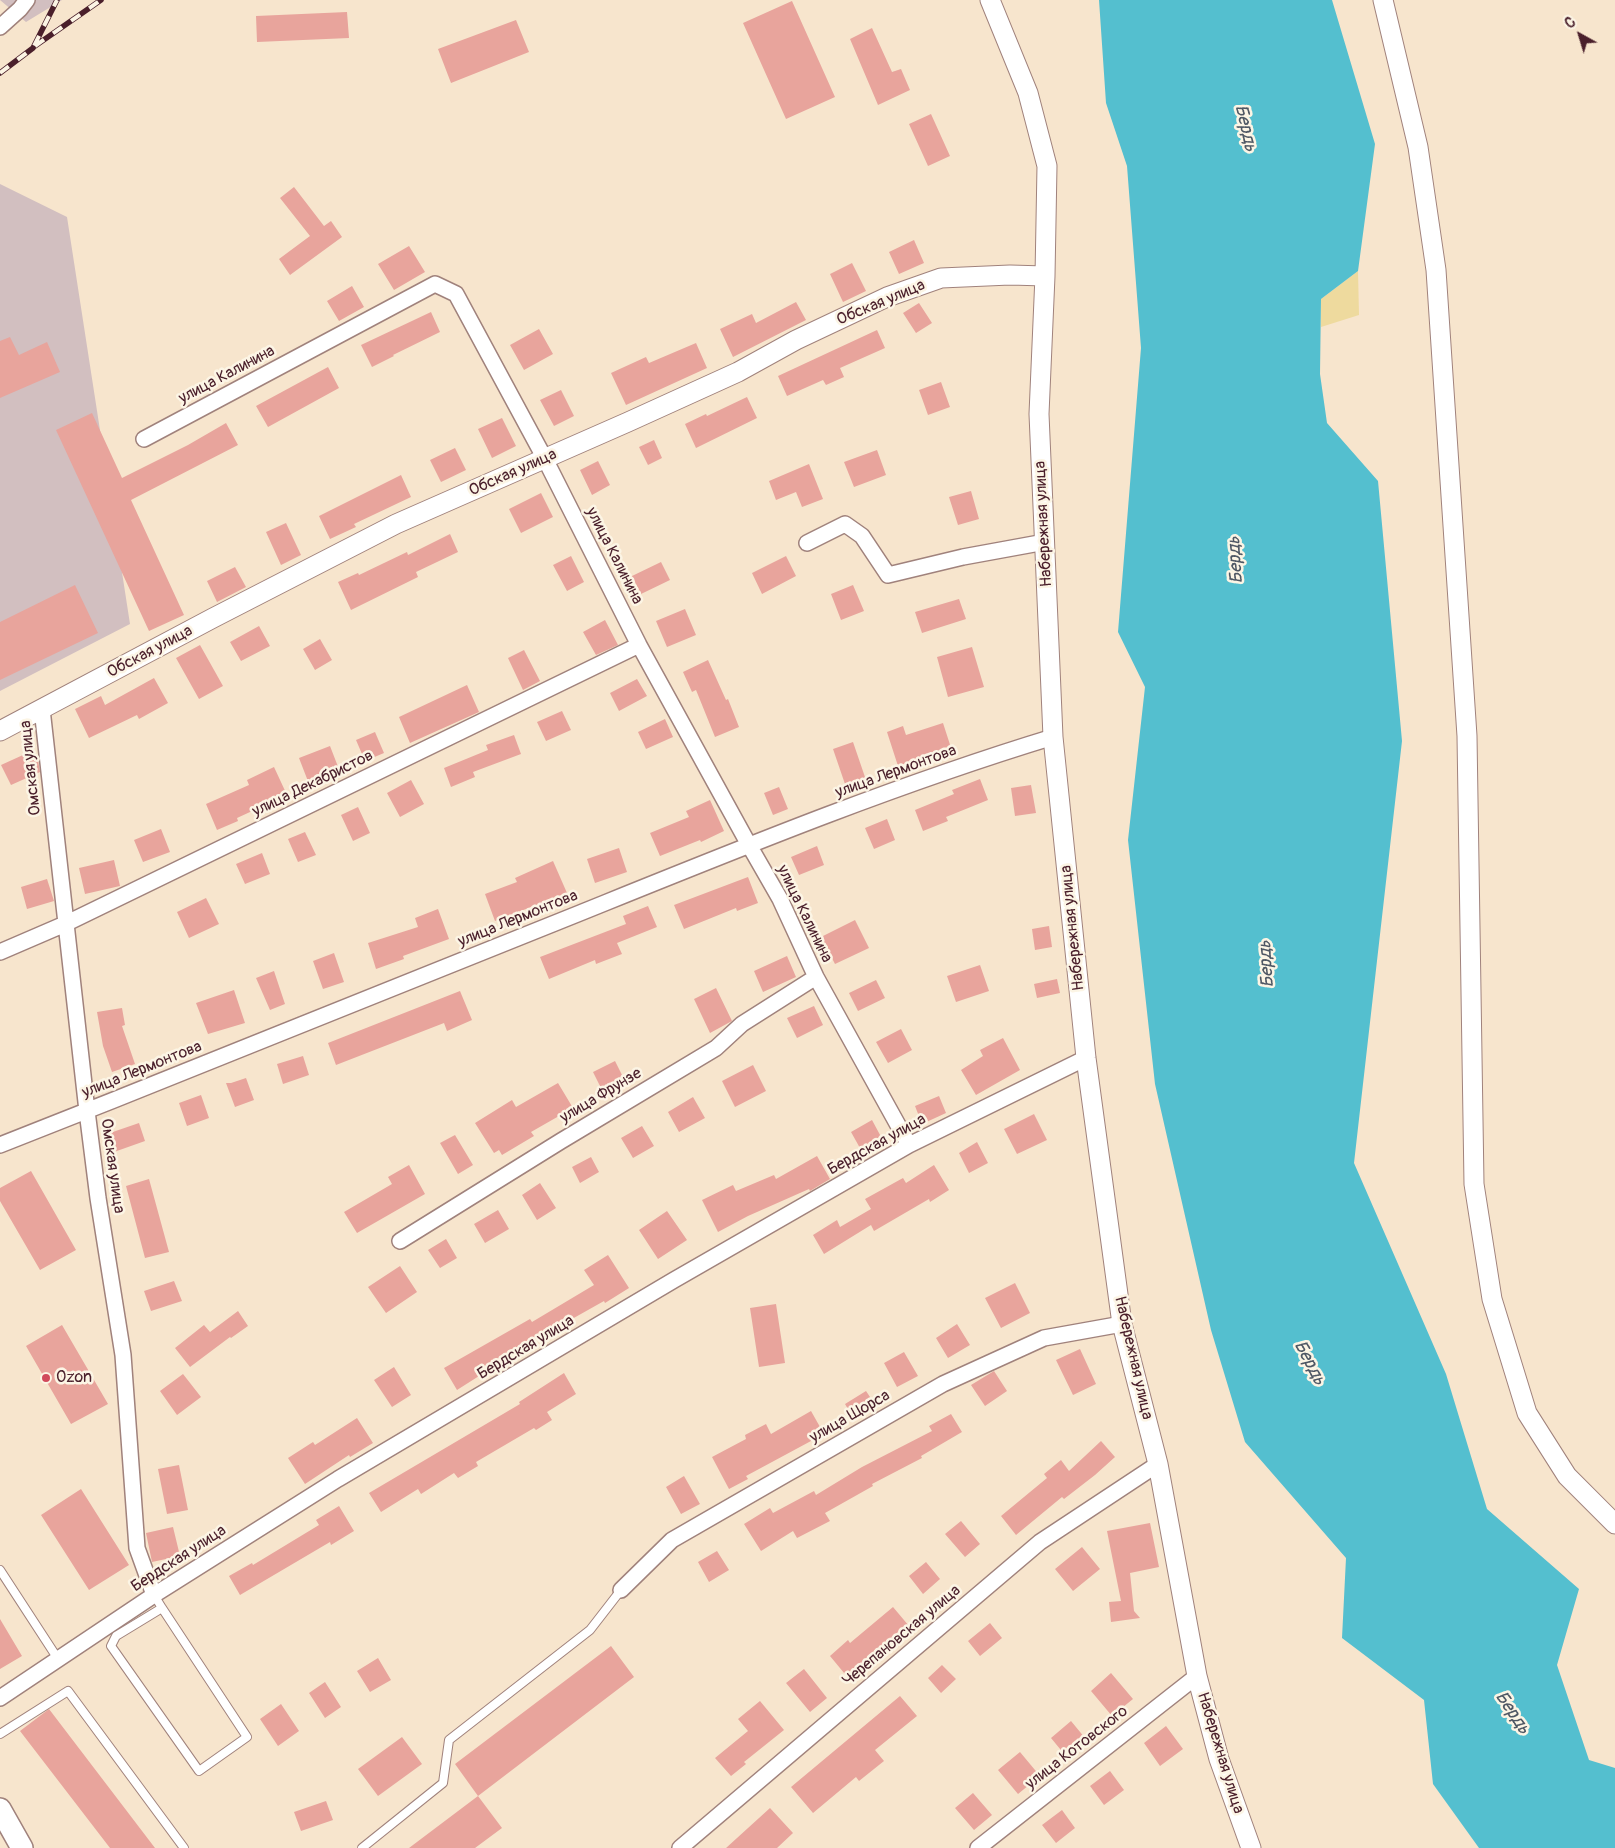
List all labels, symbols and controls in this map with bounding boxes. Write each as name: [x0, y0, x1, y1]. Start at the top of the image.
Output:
north arrow: [1555, 10, 1605, 60]
text: С: [1562, 14, 1579, 32]
water label: Бердь: [1229, 103, 1261, 153]
street label: Обская улица: [834, 276, 928, 330]
street label: улица Калинина: [176, 342, 278, 408]
street label: Обская улица: [466, 445, 560, 501]
street label: Набережная улица: [1031, 461, 1057, 587]
street label: улица Калинина: [581, 504, 647, 608]
water label: Бердь: [1224, 536, 1248, 584]
street label: Обская улица: [104, 621, 196, 683]
street label: Омская улица: [16, 720, 46, 816]
street label: улица Лермонтова: [833, 741, 959, 803]
street label: улица Декабристов: [249, 746, 377, 822]
street label: улица Калинина: [772, 862, 836, 966]
street label: Набережная улица: [1057, 864, 1089, 992]
street label: улица Лермонтова: [455, 886, 581, 952]
water label: Бердь: [1255, 940, 1279, 988]
street label: улица Лермонтова: [79, 1037, 205, 1103]
street label: улица Фрунзе: [557, 1064, 645, 1128]
street label: Бердская улица: [825, 1110, 929, 1180]
street label: Омская улица: [96, 1117, 128, 1215]
street label: Набережная улица: [1109, 1294, 1157, 1422]
street label: Бердская улица: [474, 1312, 578, 1384]
water label: Бердь: [1288, 1337, 1330, 1389]
place label: Ozon: [56, 1368, 92, 1388]
marker: Ozon: [40, 1372, 52, 1384]
street label: улица Щорса: [807, 1386, 893, 1448]
street label: Бердская улица: [128, 1521, 230, 1597]
street label: Черепановская улица: [839, 1581, 965, 1691]
water label: Бердь: [1490, 1687, 1534, 1739]
street label: Набережная улица: [1192, 1690, 1248, 1816]
street label: улица Котовского: [1022, 1702, 1132, 1794]

